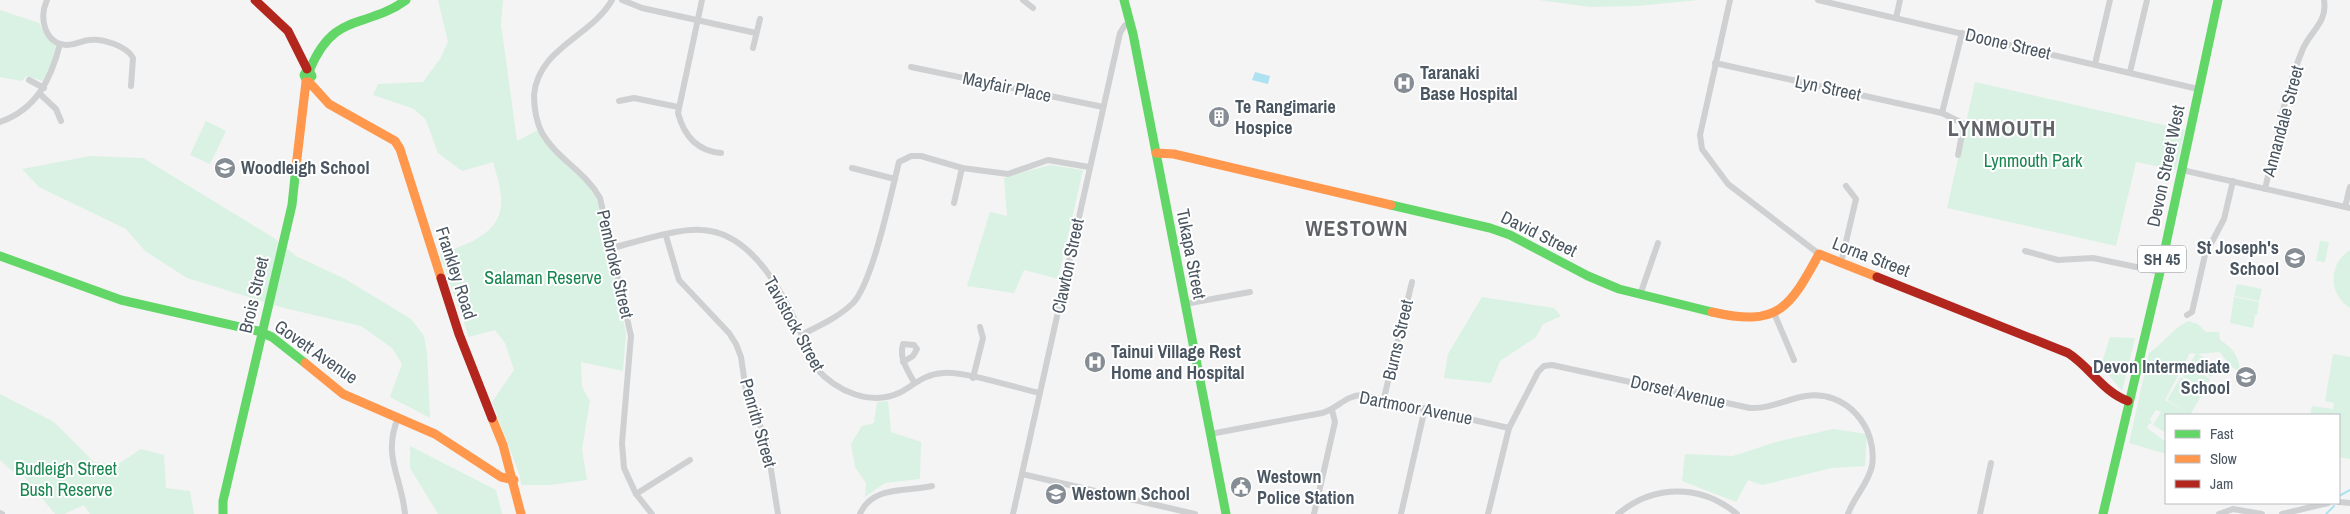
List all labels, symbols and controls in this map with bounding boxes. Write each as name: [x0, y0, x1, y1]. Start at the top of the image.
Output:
street label: Doone Street: [1963, 22, 2053, 65]
place label: Taranaki Base Hospital: [1420, 60, 1518, 106]
street label: Annandale Street: [2255, 63, 2309, 180]
street label: Mayfair Place: [960, 65, 1054, 108]
street label: Lyn Street: [1793, 68, 1863, 107]
hospital icon: Taranaki Base Hospital: [1392, 71, 1416, 95]
place label: Te Rangimarie Hospice: [1235, 94, 1336, 140]
street label: Devon Street West: [2140, 103, 2191, 229]
building icon: Te Rangimarie Hospice: [1207, 105, 1231, 129]
district label: LYNMOUTH: [1948, 113, 2056, 143]
park label: Lynmouth Park: [1984, 148, 2083, 173]
place label: Woodleigh School: [241, 155, 370, 180]
school or university icon: Woodleigh School: [213, 156, 237, 180]
street label: David Street: [1497, 204, 1582, 263]
street label: Pembroke Street: [591, 207, 640, 321]
street label: Tukapa Street: [1170, 207, 1212, 301]
district label: WESTOWN: [1306, 213, 1408, 243]
street label: Clawton Street: [1045, 216, 1090, 316]
street label: Frankley Road: [430, 223, 483, 322]
street label: Lorna Street: [1829, 230, 1914, 283]
place label: St Joseph's School: [2197, 235, 2279, 281]
road number: SH 45: [2138, 245, 2186, 272]
school or university icon: St Joseph's School: [2283, 246, 2307, 270]
street label: Brois Street: [233, 254, 274, 336]
park label: Salaman Reserve: [484, 265, 602, 290]
street label: Tavistock Street: [758, 272, 831, 376]
street label: Burns Street: [1376, 297, 1419, 383]
street label: Govett Avenue: [270, 314, 363, 390]
place label: Tainui Village Rest Home and Hospital: [1111, 339, 1245, 385]
hospital icon: Tainui Village Rest Home and Hospital: [1083, 350, 1107, 374]
place label: Devon Intermediate School: [2093, 354, 2230, 400]
school or university icon: Devon Intermediate School: [2234, 365, 2258, 389]
street label: Dorset Avenue: [1628, 368, 1728, 415]
street label: Penrith Street: [734, 376, 783, 470]
street label: Dartmoor Avenue: [1357, 384, 1475, 431]
legend: [2165, 414, 2340, 504]
text: Fast: [2210, 423, 2234, 444]
text: Slow: [2210, 448, 2237, 469]
park label: Budleigh Street Bush Reserve: [15, 456, 117, 502]
place label: Westown Police Station: [1257, 464, 1355, 510]
text: Jam: [2210, 473, 2233, 494]
public building icon: Westown Police Station: [1229, 475, 1253, 499]
place label: Westown School: [1072, 481, 1190, 506]
school or university icon: Westown School: [1044, 482, 1068, 506]

